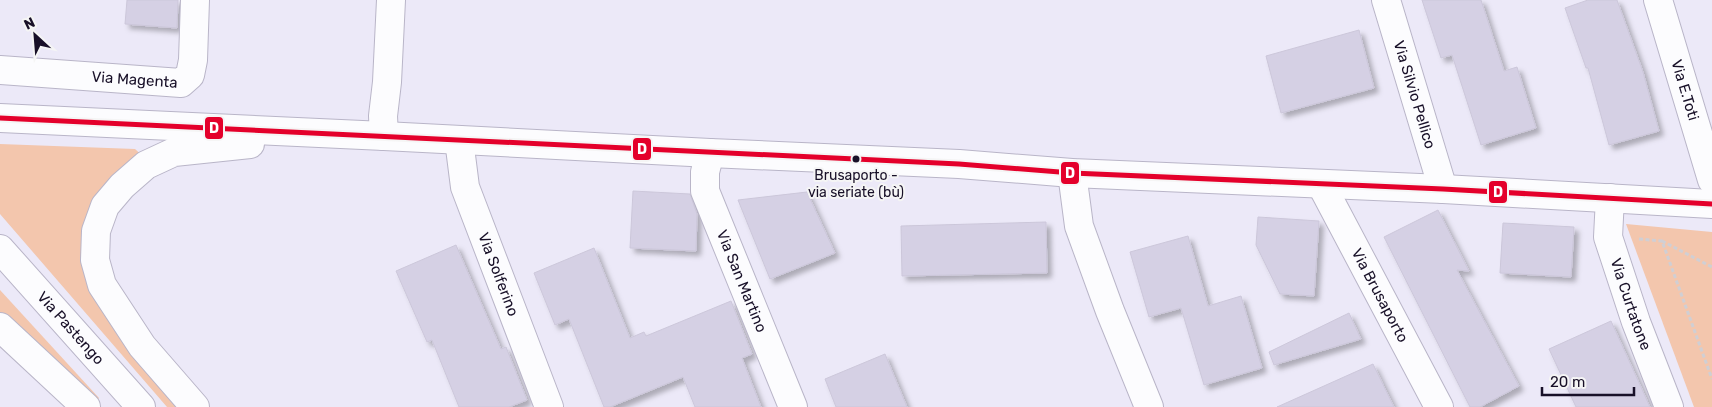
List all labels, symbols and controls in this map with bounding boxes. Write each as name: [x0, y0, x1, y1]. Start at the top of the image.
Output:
north arrow: [10, 10, 60, 60]
text: N: [21, 14, 38, 34]
street label: Via Silvio Pellico: [1390, 39, 1439, 151]
street label: Via E.Toti: [1667, 57, 1703, 123]
street label: Via Magenta: [91, 68, 178, 92]
line badge: D: [204, 116, 224, 140]
text: D: [209, 120, 219, 137]
line badge: D: [632, 137, 652, 161]
text: D: [637, 141, 647, 158]
marker: Brusaporto - via seriate (bù): [851, 154, 861, 164]
line badge: D: [1060, 161, 1080, 185]
text: D: [1065, 165, 1075, 182]
place label: Brusaporto - via seriate (bù): [808, 167, 904, 201]
line badge: D: [1488, 180, 1508, 204]
text: D: [1493, 184, 1503, 201]
street label: Via San Martino: [713, 227, 771, 335]
street label: Via Solferino: [474, 230, 523, 319]
street label: Via Brusaporto: [1348, 245, 1412, 345]
street label: Via Curtatone: [1607, 256, 1655, 353]
street label: Via Pastengo: [33, 288, 108, 368]
scale bar: [1542, 364, 1634, 396]
text: 20 m: [1550, 373, 1585, 391]

